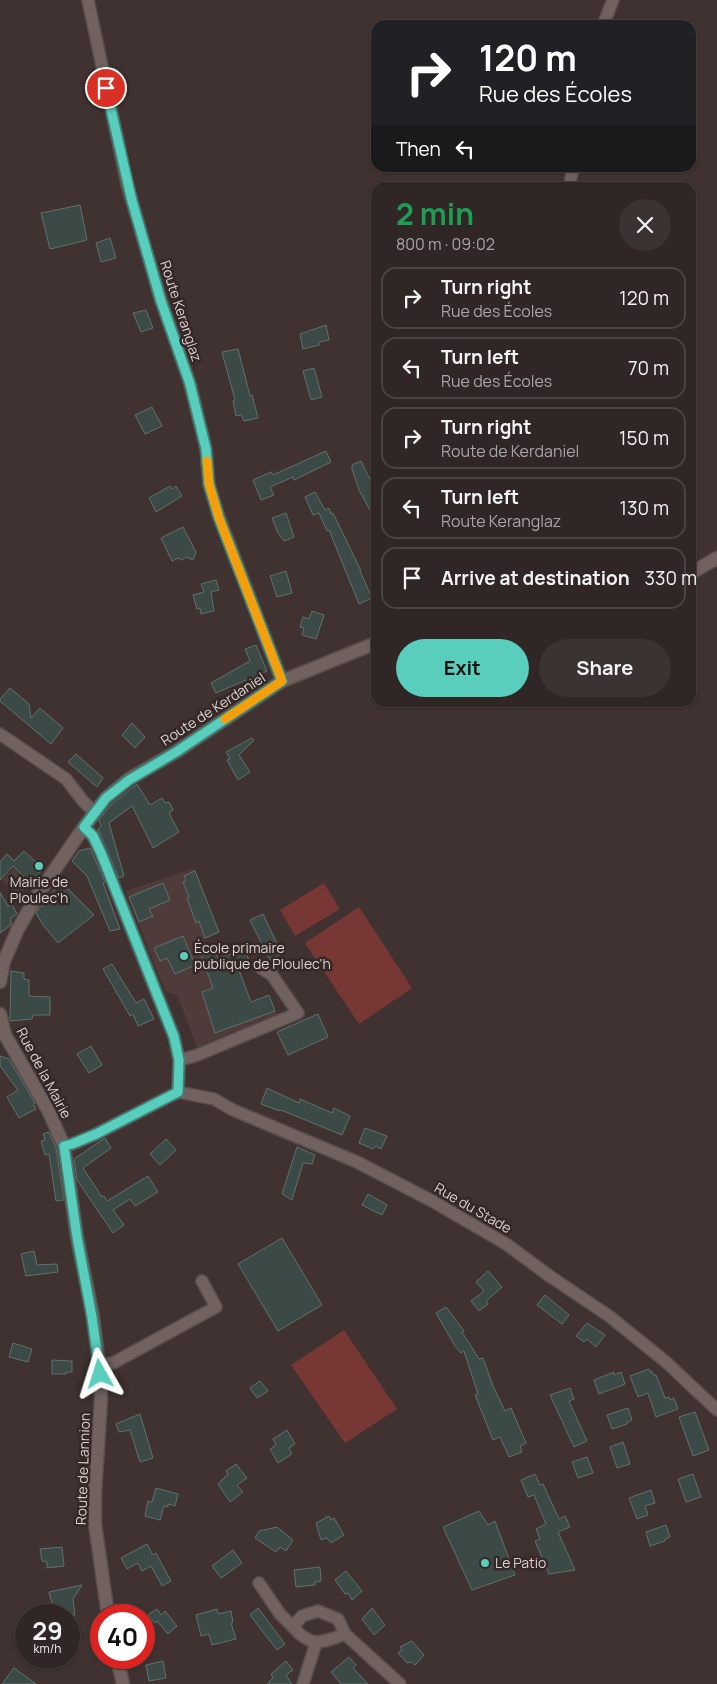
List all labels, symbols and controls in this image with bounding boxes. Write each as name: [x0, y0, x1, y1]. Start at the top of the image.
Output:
text: 120 m: [479, 34, 577, 82]
icon: right: [396, 40, 461, 105]
pin: [85, 67, 127, 109]
icon: arrive: [92, 74, 120, 102]
text: Rue des Écoles: [479, 79, 632, 109]
icon: left: [451, 135, 479, 163]
text: Then: [396, 136, 441, 162]
text: 2 min: [396, 193, 474, 234]
button: close: [619, 199, 671, 251]
text: 800 m · 09:02: [396, 233, 495, 255]
street label: Route Keranglaz: [156, 258, 207, 364]
text: Turn right: [441, 274, 531, 300]
icon: right: [398, 284, 426, 312]
text: 120 m: [619, 285, 669, 311]
text: Rue des Écoles: [441, 300, 552, 322]
text: Turn left: [441, 344, 519, 370]
icon: left: [398, 354, 426, 382]
text: 70 m: [628, 355, 669, 381]
text: Rue des Écoles: [441, 370, 552, 392]
text: Turn right: [441, 414, 531, 440]
icon: right: [398, 424, 426, 452]
text: 150 m: [619, 425, 669, 451]
text: Route de Kerdaniel: [441, 440, 579, 462]
text: Turn left: [441, 484, 519, 510]
icon: left: [398, 494, 426, 522]
text: 130 m: [620, 495, 669, 521]
text: Route Keranglaz: [441, 510, 561, 532]
icon: arrive: [398, 564, 426, 592]
text: Arrive at destination: [441, 565, 630, 591]
text: 330 m: [645, 565, 697, 591]
button: Exit: [396, 639, 529, 697]
button: Share: [539, 639, 671, 697]
street label: Route de Kerdaniel: [157, 668, 269, 749]
marker: Mairie de Ploulec'h: [33, 860, 45, 872]
place label: Mairie de Ploulec'h: [10, 872, 68, 907]
place label: École primaire publique de Ploulec'h: [194, 938, 331, 973]
marker: École primaire publique de Ploulec'h: [178, 950, 190, 962]
street label: Rue de la Mairie: [12, 1024, 76, 1122]
street label: Rue du Stade: [431, 1178, 515, 1237]
position arrow: [73, 1347, 125, 1399]
street label: Route de Lannion: [71, 1412, 94, 1525]
place label: Le Patio: [495, 1553, 546, 1572]
marker: Le Patio: [479, 1557, 491, 1569]
speed limit sign: 40: [90, 1604, 155, 1669]
text: 29: [32, 1613, 63, 1648]
text: km/h: [34, 1640, 61, 1657]

